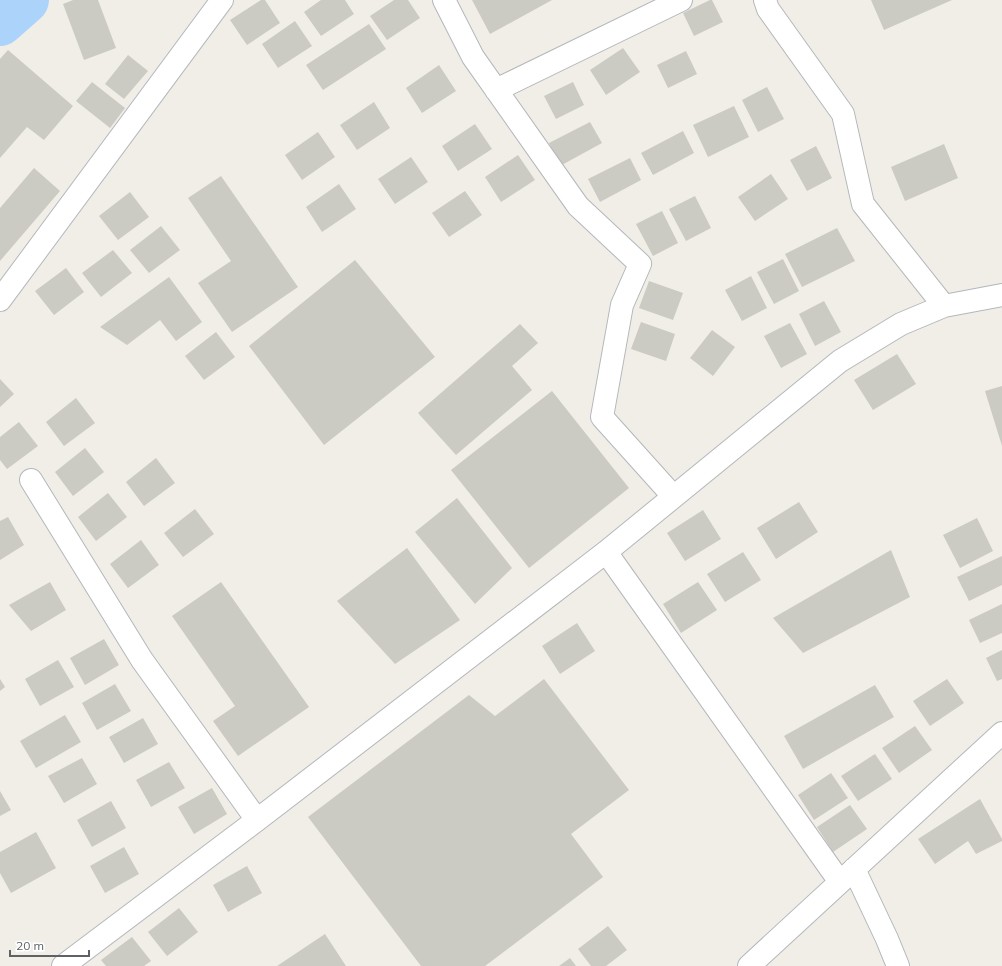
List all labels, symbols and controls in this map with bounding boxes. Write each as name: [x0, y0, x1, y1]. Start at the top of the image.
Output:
scale bar: [10, 932, 89, 958]
text: 20 m: [16, 938, 44, 953]

